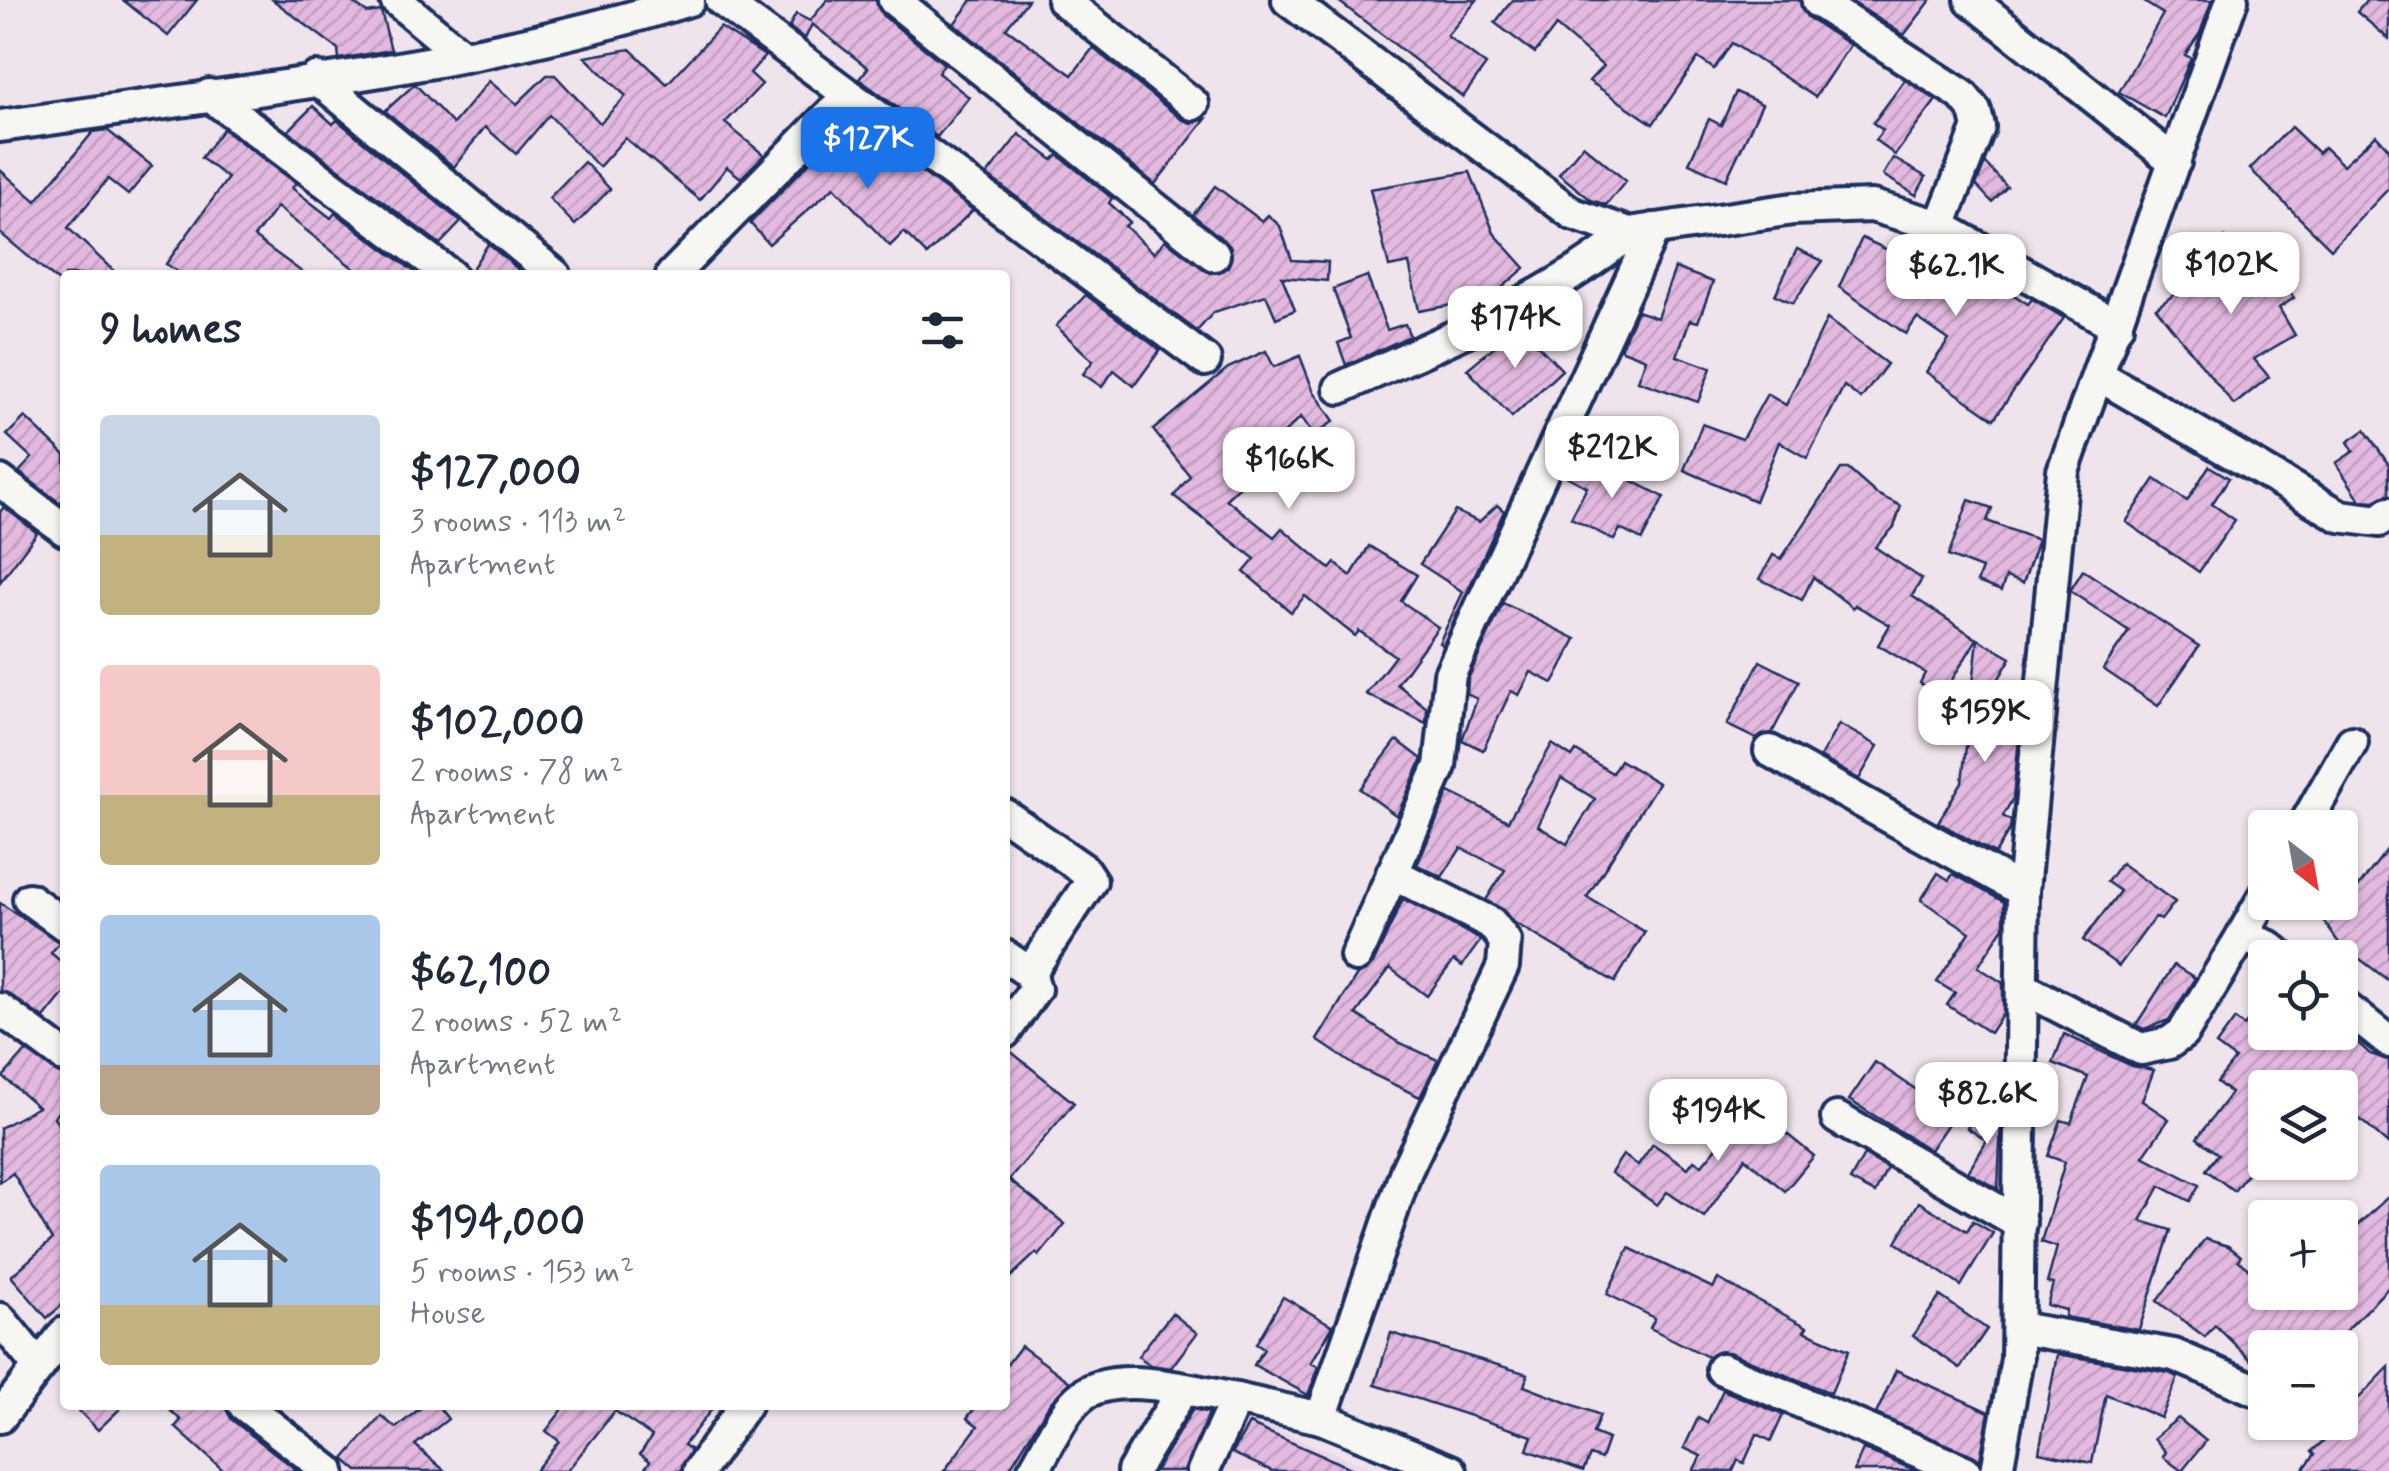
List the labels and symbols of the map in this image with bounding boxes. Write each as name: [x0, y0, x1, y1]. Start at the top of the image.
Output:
pin: $127K: [798, 107, 938, 192]
pin: $102K: [2161, 232, 2301, 317]
pin: $62.1K: [1875, 234, 2037, 319]
pin: $174K: [1445, 286, 1585, 371]
pin: $212K: [1542, 416, 1682, 501]
pin: $166K: [1219, 427, 1359, 512]
pin: $159K: [1915, 680, 2055, 765]
north arrow: [2248, 810, 2358, 920]
pin: $82.6K: [1906, 1062, 2068, 1147]
pin: $194K: [1648, 1079, 1788, 1164]

